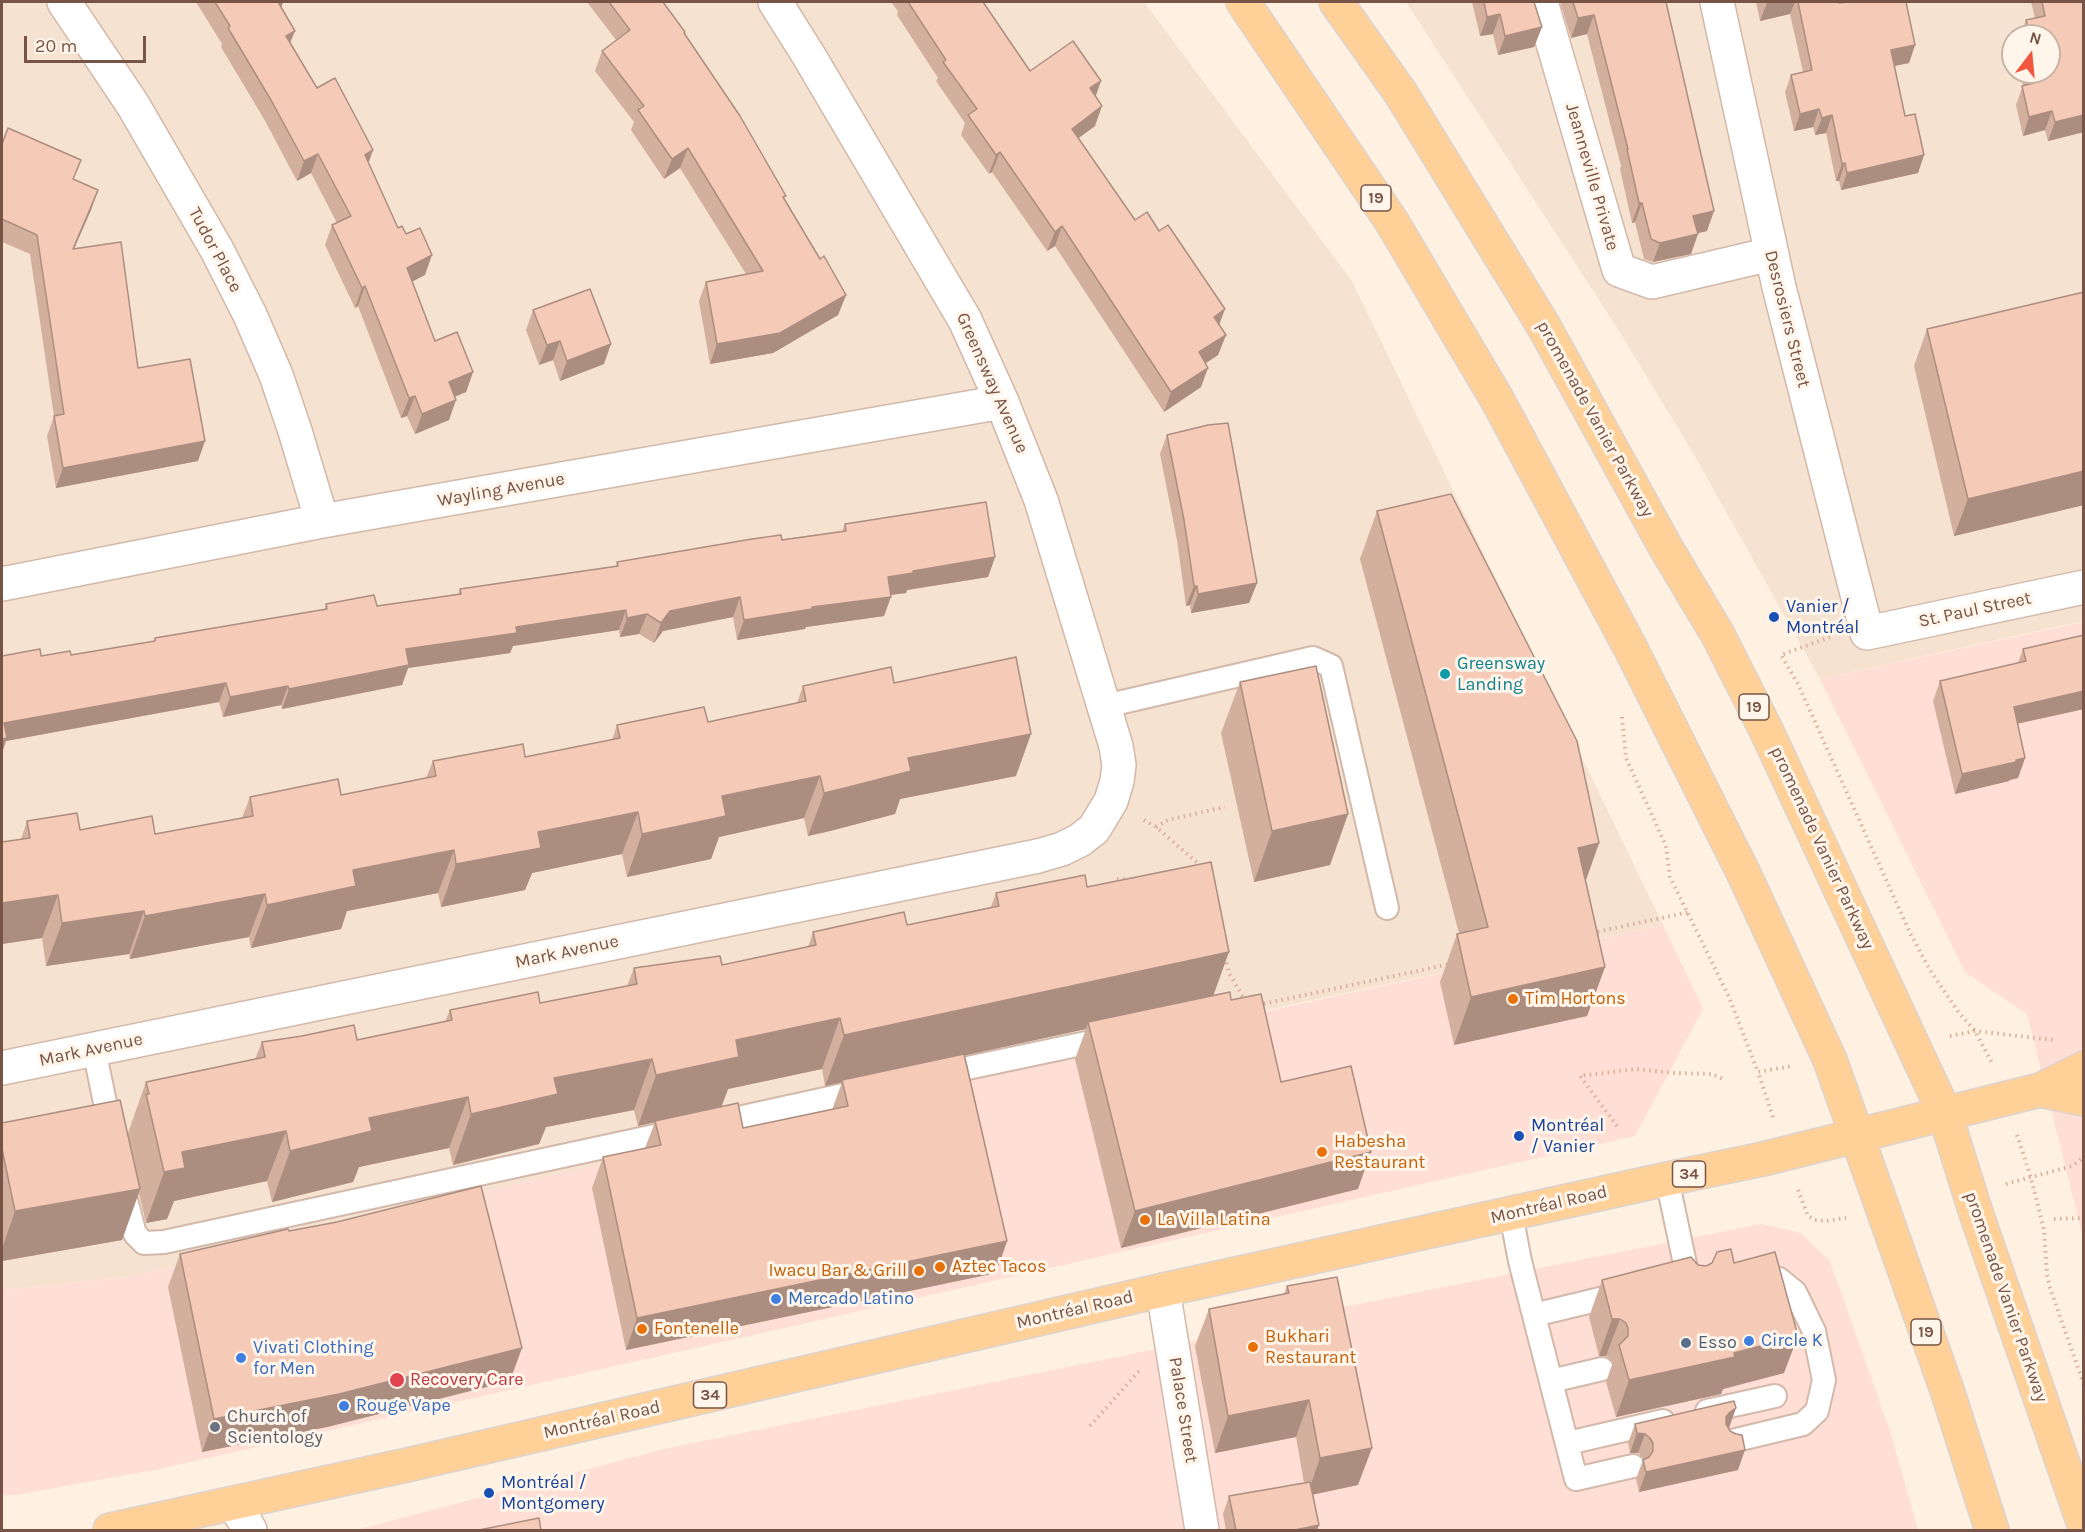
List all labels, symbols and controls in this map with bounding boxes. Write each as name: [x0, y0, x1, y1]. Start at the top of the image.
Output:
scale bar: [27, 24, 148, 62]
north arrow: [2001, 24, 2061, 84]
text: N: [2027, 27, 2044, 49]
text: 20 m: [35, 35, 77, 57]
street label: Jeanneville Private: [1561, 101, 1623, 253]
road number: 19: [1361, 185, 1391, 211]
street label: Tudor Place: [184, 204, 246, 296]
street label: Desrosiers Street: [1760, 248, 1814, 390]
street label: Greensway Avenue: [951, 309, 1033, 457]
street label: promenade Vanier Parkway: [1532, 317, 1658, 521]
street label: Wayling Avenue: [436, 468, 566, 512]
street label: St. Paul Street: [1917, 588, 2033, 632]
place label: Vanier / Montréal: [1786, 596, 1859, 638]
marker: Vanier / Montréal: [1767, 610, 1781, 624]
place label: Greensway Landing: [1457, 653, 1545, 696]
marker: Greensway Landing: [1438, 667, 1452, 681]
road number: 19: [1739, 694, 1769, 720]
street label: promenade Vanier Parkway: [1765, 743, 1879, 953]
street label: Mark Avenue: [513, 930, 621, 974]
place label: Tim Hortons: [1525, 988, 1626, 1010]
marker: Tim Hortons: [1506, 992, 1520, 1006]
street label: Mark Avenue: [37, 1028, 145, 1072]
place label: Montréal / Vanier: [1531, 1115, 1604, 1158]
marker: Montréal / Vanier: [1512, 1129, 1526, 1143]
place label: Habesha Restaurant: [1334, 1131, 1425, 1174]
marker: Habesha Restaurant: [1315, 1145, 1329, 1159]
road number: 34: [1672, 1161, 1706, 1187]
street label: Montréal Road: [1489, 1181, 1609, 1229]
street label: promenade Vanier Parkway: [1960, 1189, 2052, 1405]
place label: La Villa Latina: [1157, 1209, 1271, 1231]
marker: La Villa Latina: [1138, 1213, 1152, 1227]
place label: Aztec Tacos: [952, 1256, 1046, 1278]
place label: Iwacu Bar & Grill: [768, 1260, 907, 1282]
marker: Aztec Tacos: [933, 1260, 947, 1274]
marker: Iwacu Bar & Grill: [912, 1264, 926, 1278]
street label: Montréal Road: [1015, 1286, 1135, 1334]
place label: Mercado Latino: [788, 1288, 914, 1310]
marker: Mercado Latino: [769, 1292, 783, 1306]
place label: Fontenelle: [654, 1318, 739, 1340]
road number: 19: [1911, 1319, 1941, 1345]
marker: Fontenelle: [635, 1322, 649, 1336]
place label: Bukhari Restaurant: [1265, 1326, 1356, 1368]
place label: Circle K: [1761, 1330, 1823, 1352]
place label: Esso: [1698, 1332, 1737, 1354]
marker: Circle K: [1742, 1334, 1756, 1348]
marker: Esso: [1679, 1336, 1693, 1350]
place label: Vivati Clothing for Men: [253, 1337, 374, 1380]
marker: Bukhari Restaurant: [1246, 1340, 1260, 1354]
marker: Vivati Clothing for Men: [234, 1351, 248, 1365]
street label: Palace Street: [1164, 1355, 1202, 1465]
place label: Recovery Care: [410, 1369, 524, 1391]
marker: Recovery Care: [388, 1371, 406, 1389]
road number: 34: [694, 1382, 726, 1408]
place label: Rouge Vape: [356, 1395, 451, 1417]
street label: Montréal Road: [542, 1396, 662, 1444]
marker: Rouge Vape: [337, 1399, 351, 1413]
place label: Church of Scientology: [227, 1406, 323, 1448]
marker: Church of Scientology: [208, 1420, 222, 1434]
place label: Montréal / Montgomery: [501, 1472, 605, 1514]
marker: Montréal / Montgomery: [482, 1486, 496, 1500]

